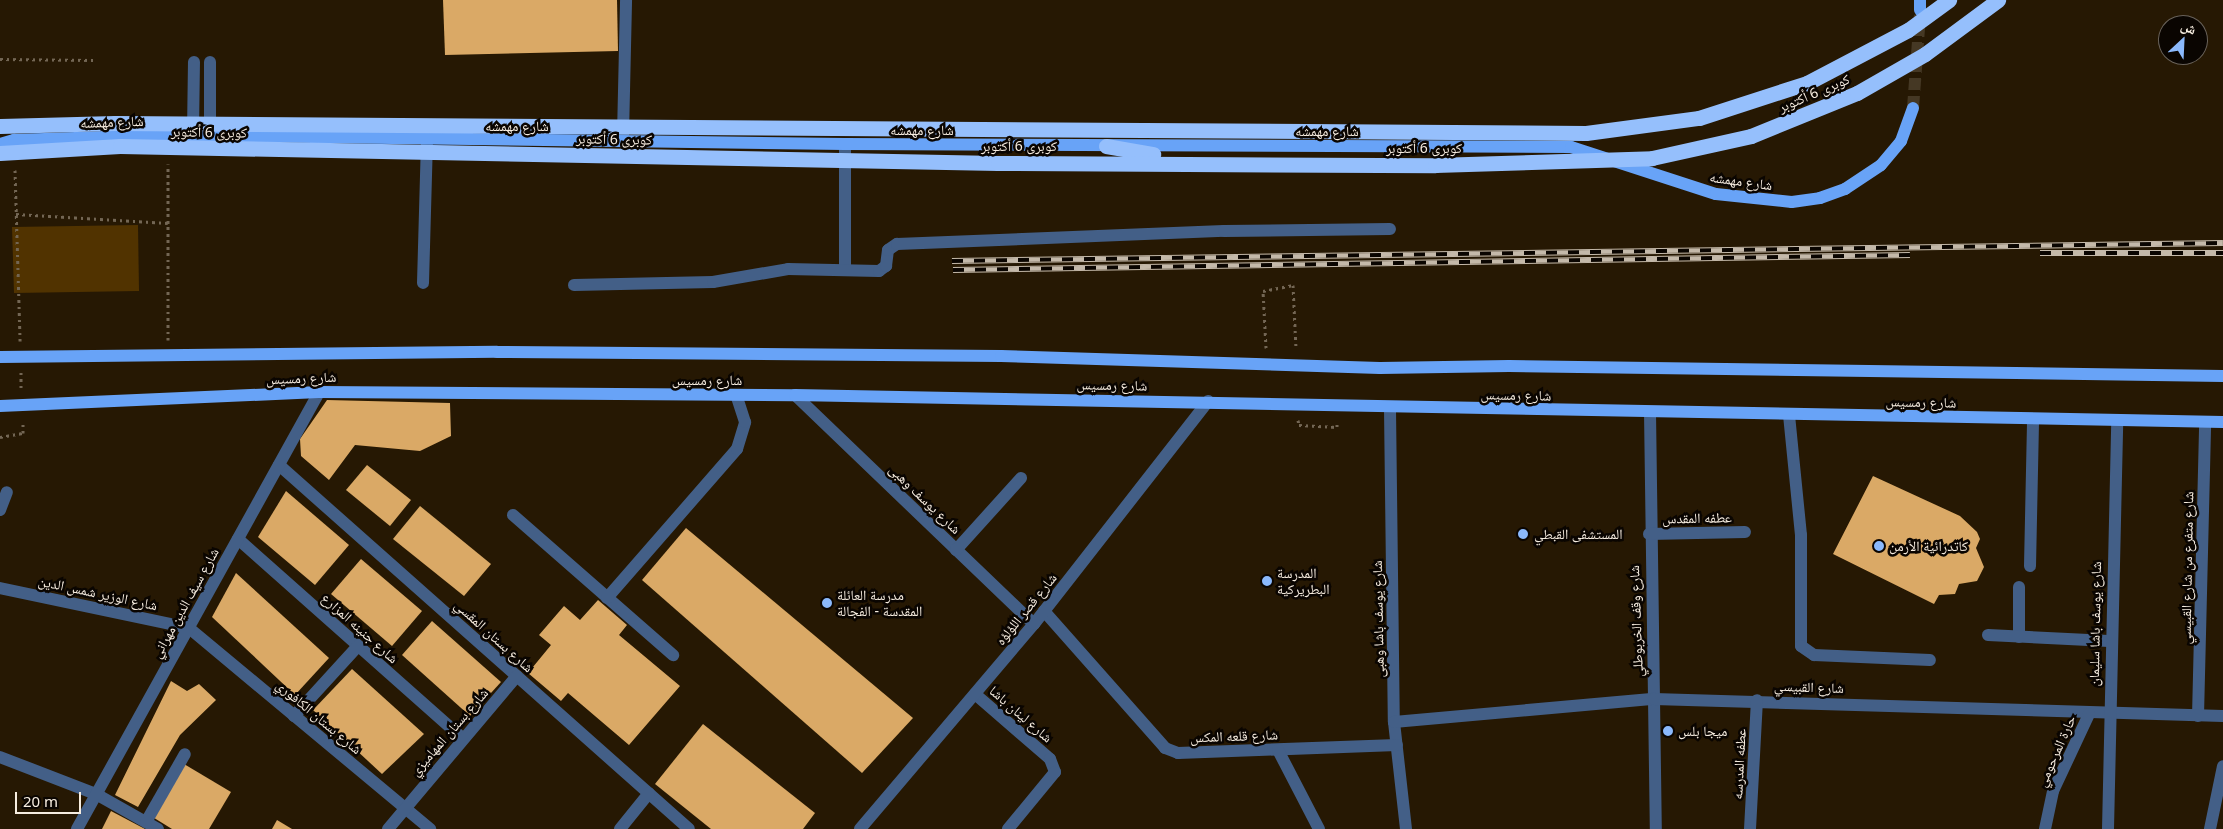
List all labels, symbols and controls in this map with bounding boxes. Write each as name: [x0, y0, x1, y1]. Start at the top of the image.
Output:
north arrow: [2158, 15, 2208, 65]
text: ش: [2178, 15, 2200, 39]
street label: كوبرى 6 أكتوبر: [1776, 70, 1852, 116]
street label: شارع مهمشه: [80, 112, 144, 132]
street label: شارع مهمشه: [485, 118, 549, 134]
street label: شارع مهمشه: [890, 122, 954, 138]
street label: كوبرى 6 أكتوبر: [171, 123, 247, 141]
street label: شارع مهمشه: [1295, 123, 1359, 139]
street label: كوبرى 6 أكتوبر: [576, 130, 652, 148]
street label: كوبرى 6 أكتوبر: [981, 138, 1057, 154]
street label: كوبرى 6 أكتوبر: [1386, 140, 1462, 156]
street label: شارع مهمشه: [1708, 168, 1774, 194]
street label: شارع رمسيس: [265, 368, 337, 388]
street label: شارع رمسيس: [672, 372, 742, 388]
street label: شارع رمسيس: [1077, 376, 1147, 394]
street label: شارع رمسيس: [1481, 386, 1551, 404]
street label: شارع رمسيس: [1886, 393, 1956, 411]
street label: شارع يوسف وهبى: [886, 461, 964, 537]
street label: شارع متفرع من شارع القبيسي: [2177, 491, 2197, 645]
street label: عطفه المقدس: [1662, 509, 1732, 527]
place label: المستشفى القبطي: [1534, 526, 1623, 542]
marker: المستشفى القبطي: [1516, 527, 1530, 541]
place label: كاتدرائية الأرمن: [1889, 538, 1968, 554]
marker: كاتدرائية الأرمن: [1873, 540, 1885, 552]
street label: شارع سيف الدين مهراني: [148, 545, 222, 661]
street label: شارع يوسف باشا وهبى: [1369, 560, 1387, 678]
street label: شارع يوسف باشا سليمان: [2086, 561, 2104, 687]
place label: المدرسة البطريركية: [1277, 565, 1329, 598]
street label: شارع وقف الخربوطلي: [1626, 565, 1646, 677]
street label: شارع قصر اللؤلؤه: [992, 570, 1060, 648]
street label: شارع الوزير شمس الدين: [37, 572, 159, 614]
marker: المدرسة البطريركية: [1261, 575, 1273, 587]
place label: مدرسة العائلة المقدسة - الفجالة: [837, 587, 922, 620]
street label: شارع جنينه المزارع: [318, 589, 402, 667]
street label: شارع بستان المقسي: [451, 596, 537, 676]
marker: مدرسة العائلة المقدسة - الفجالة: [821, 597, 833, 609]
street label: شارع بستان الكافوري: [273, 676, 365, 758]
street label: شارع القبيسي: [1774, 677, 1844, 697]
street label: شارع لينان باشا: [986, 682, 1056, 746]
street label: شارع بستان المهاميزي: [406, 685, 492, 779]
street label: حارة المرحومي: [2033, 713, 2079, 789]
place label: ميجا بلس: [1678, 723, 1727, 739]
marker: ميجا بلس: [1662, 725, 1674, 737]
street label: شارع قلعه المكس: [1190, 726, 1278, 746]
street label: عطفه المدرسه: [1729, 728, 1749, 800]
scale bar: [18, 782, 84, 814]
text: 20 m: [23, 791, 58, 811]

